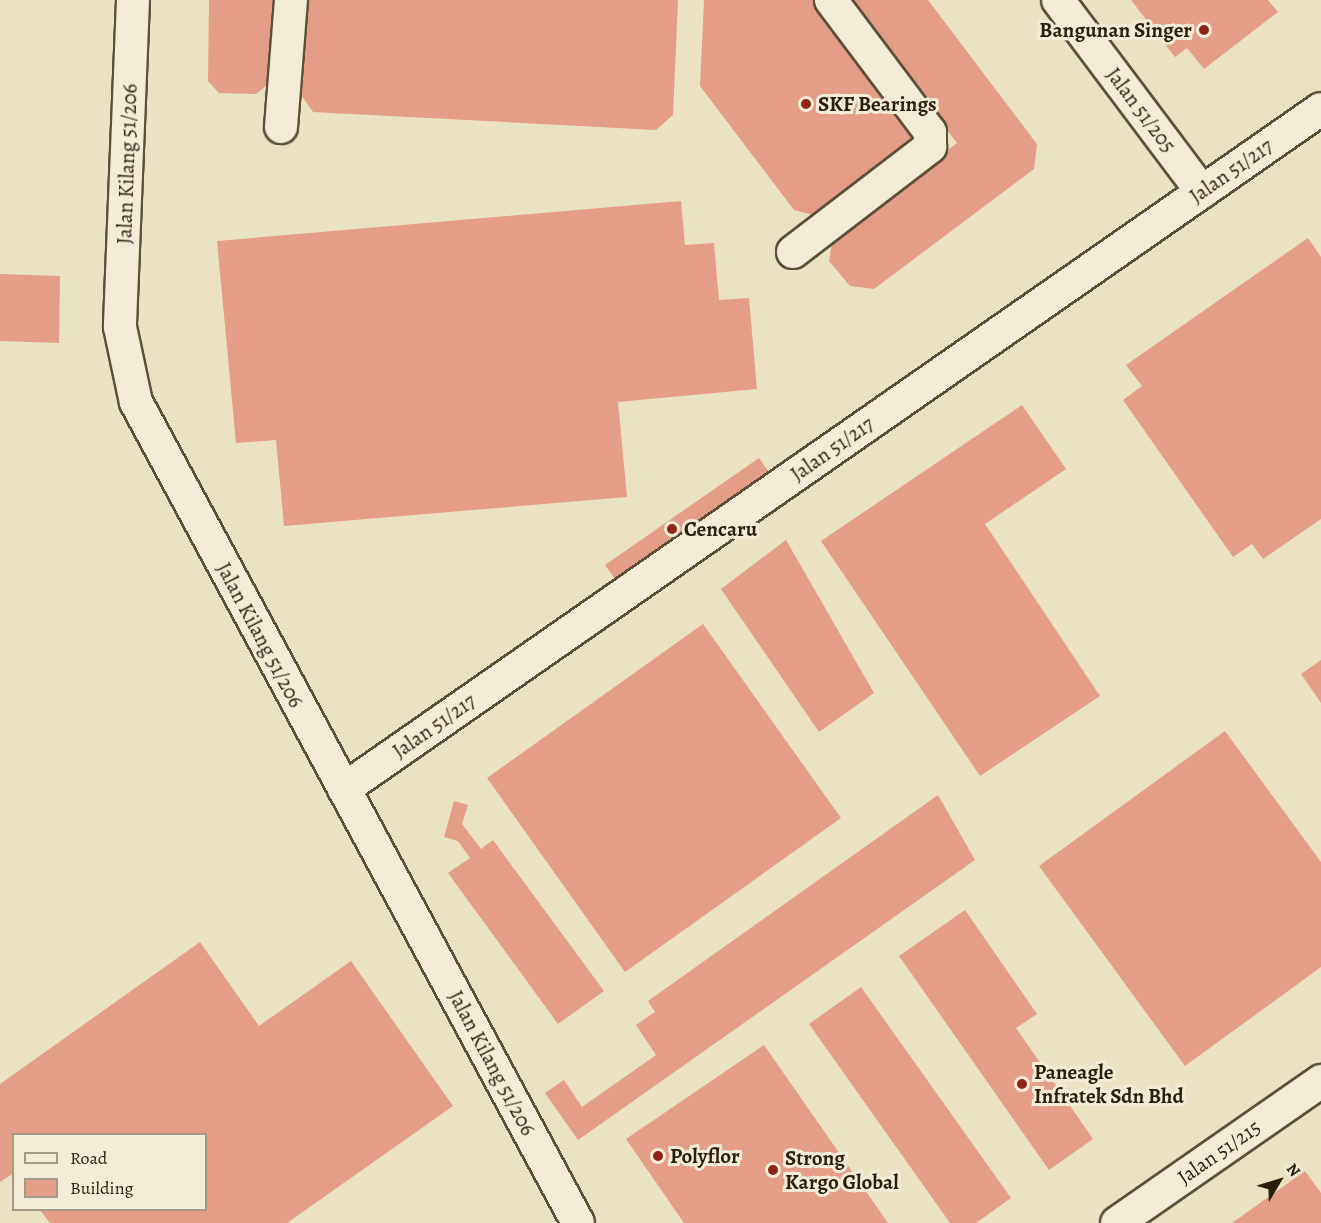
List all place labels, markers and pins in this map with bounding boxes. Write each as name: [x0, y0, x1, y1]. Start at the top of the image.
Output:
place label: Bangunan Singer: [1039, 17, 1192, 43]
marker: Bangunan Singer: [1197, 23, 1211, 37]
place label: SKF Bearings: [818, 91, 937, 117]
marker: SKF Bearings: [799, 97, 813, 111]
place label: Cencaru: [684, 516, 757, 542]
marker: Cencaru: [665, 522, 679, 536]
place label: Paneagle Infratek Sdn Bhd: [1034, 1059, 1184, 1109]
marker: Paneagle Infratek Sdn Bhd: [1015, 1077, 1029, 1091]
place label: Polyflor: [670, 1143, 740, 1169]
place label: Strong Kargo Global: [785, 1145, 899, 1195]
marker: Polyflor: [651, 1149, 665, 1163]
marker: Strong Kargo Global: [766, 1163, 780, 1177]

